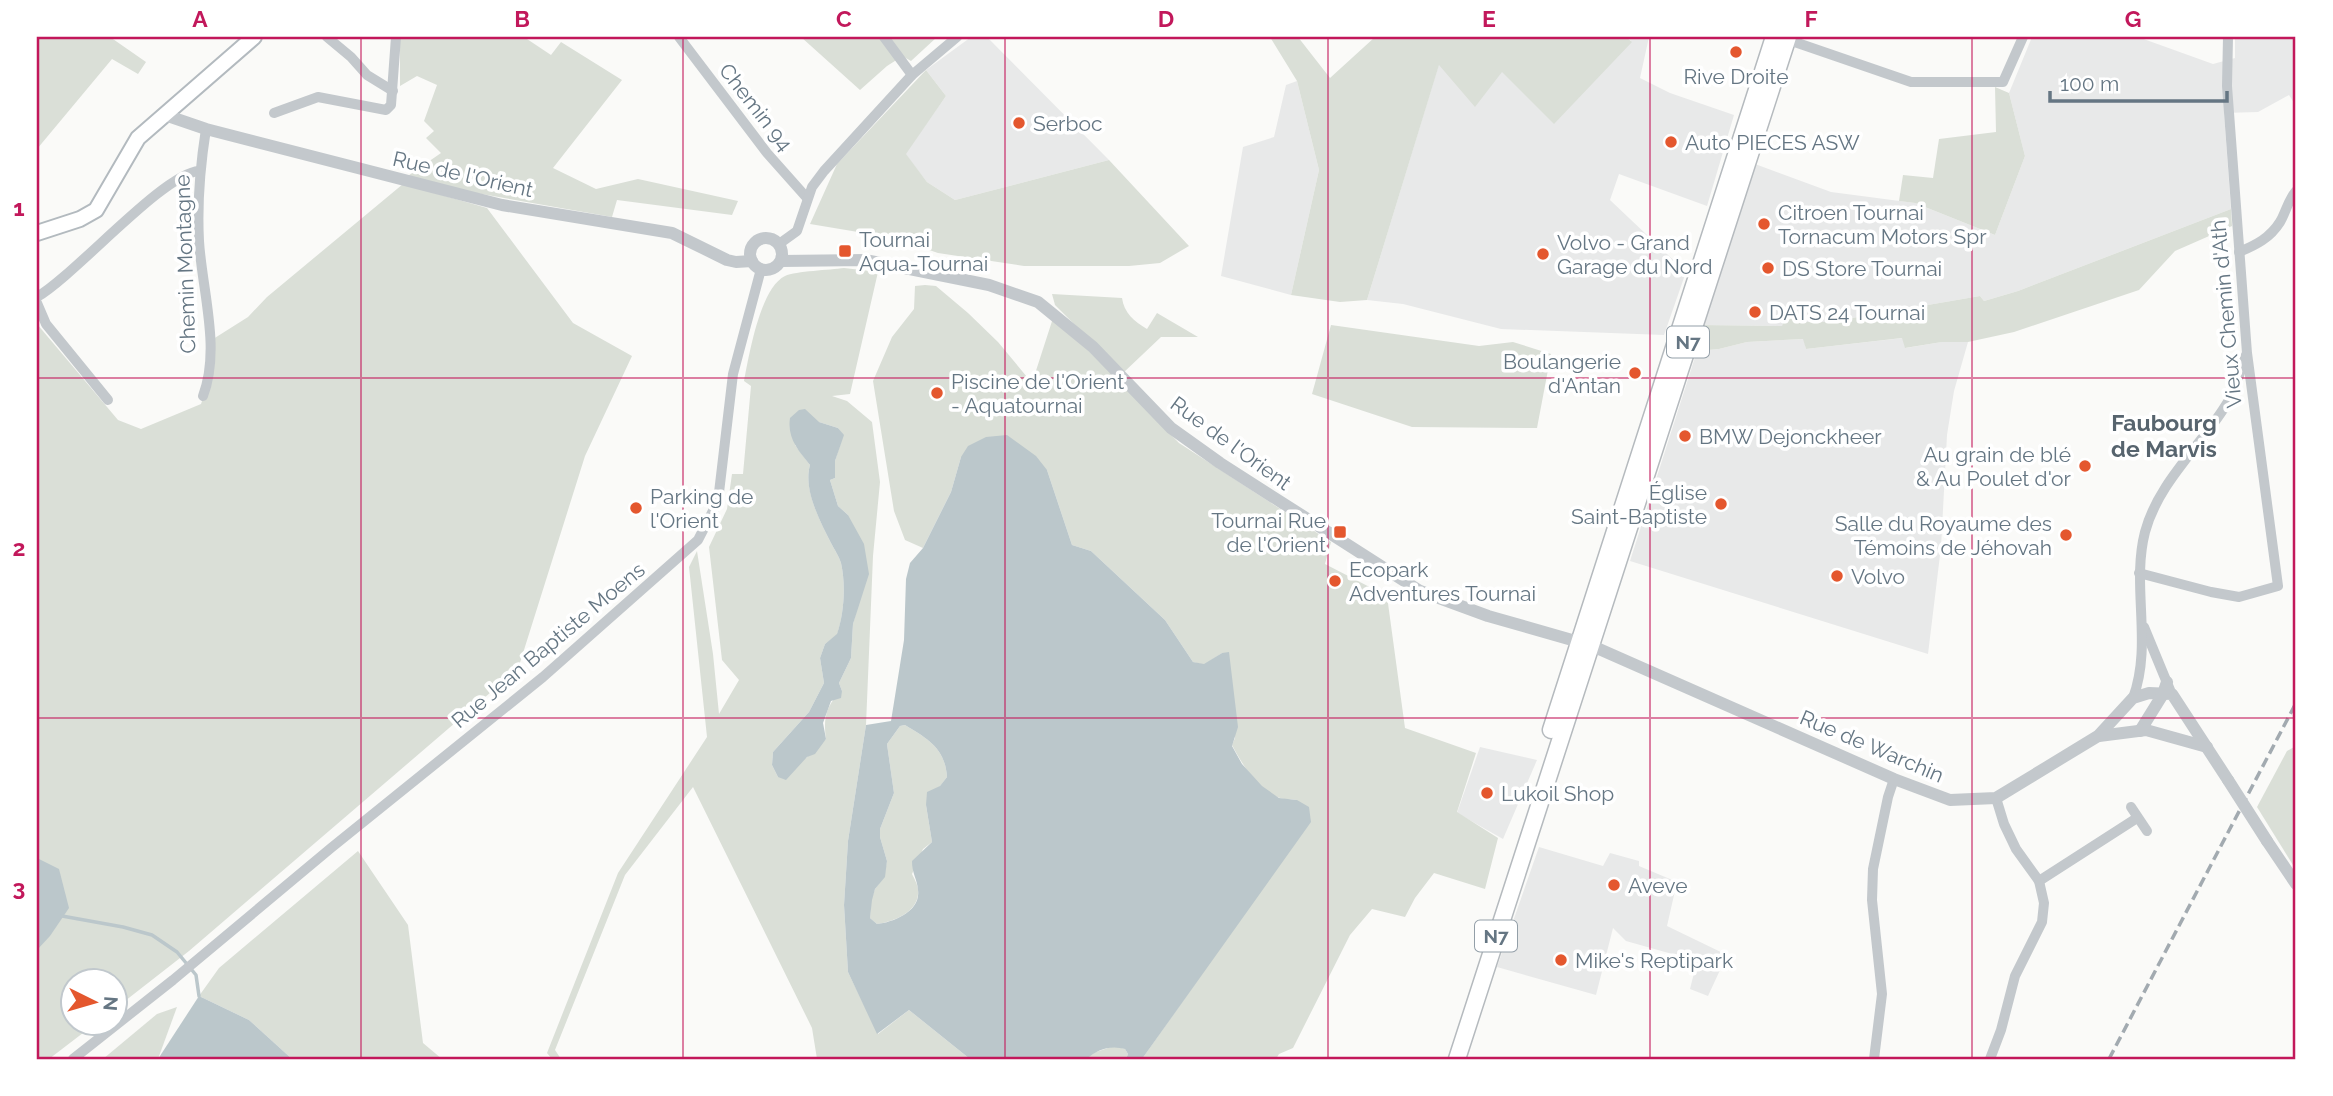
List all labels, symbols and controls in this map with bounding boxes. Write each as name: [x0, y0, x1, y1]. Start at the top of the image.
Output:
text: A: [192, 5, 208, 32]
text: B: [514, 5, 530, 32]
text: C: [836, 5, 852, 32]
text: D: [1158, 5, 1174, 32]
text: E: [1482, 5, 1496, 32]
text: F: [1804, 5, 1818, 32]
text: G: [2125, 5, 2141, 32]
marker: Rive Droite: [1728, 44, 1744, 60]
street label: Chemin 94: [714, 58, 798, 156]
scale bar: [2050, 60, 2226, 104]
place label: Rive Droite: [1684, 64, 1788, 89]
text: 100 m: [2060, 71, 2119, 96]
place label: Serboc: [1033, 111, 1102, 136]
marker: Serboc: [1011, 115, 1027, 131]
place label: Auto PIECES ASW: [1685, 130, 1860, 155]
marker: Auto PIECES ASW: [1663, 134, 1679, 150]
street label: Rue de l'Orient: [390, 146, 536, 202]
street label: Chemin Montagne: [169, 174, 201, 354]
text: 1: [13, 194, 25, 221]
place label: Citroen Tournai Tornacum Motors Spr: [1778, 200, 1987, 249]
marker: Citroen Tournai Tornacum Motors Spr: [1756, 216, 1772, 232]
street label: Vieux Chemin d'Ath: [2205, 219, 2247, 409]
place label: Tournai Aqua-Tournai: [859, 227, 988, 276]
place label: Volvo - Grand Garage du Nord: [1557, 230, 1712, 279]
marker: Tournai Aqua-Tournai: [837, 243, 853, 259]
marker: Volvo - Grand Garage du Nord: [1535, 246, 1551, 262]
place label: DS Store Tournai: [1782, 256, 1942, 281]
marker: DS Store Tournai: [1760, 260, 1776, 276]
place label: DATS 24 Tournai: [1769, 300, 1925, 325]
marker: DATS 24 Tournai: [1747, 304, 1763, 320]
road number: N7: [1667, 326, 1709, 358]
place label: Boulangerie d'Antan: [1503, 349, 1621, 398]
marker: Boulangerie d'Antan: [1627, 365, 1643, 381]
place label: Piscine de l'Orient - Aquatournai: [951, 369, 1124, 418]
marker: Piscine de l'Orient - Aquatournai: [929, 385, 945, 401]
street label: Rue de l'Orient: [1166, 391, 1296, 495]
district label: Faubourg de Marvis: [2111, 409, 2217, 462]
place label: BMW Dejonckheer: [1699, 424, 1882, 449]
marker: BMW Dejonckheer: [1677, 428, 1693, 444]
place label: Au grain de blé & Au Poulet d'or: [1916, 442, 2072, 491]
marker: Au grain de blé & Au Poulet d'or: [2077, 458, 2093, 474]
place label: Église Saint-Baptiste: [1571, 480, 1707, 529]
place label: Parking de l'Orient: [650, 484, 753, 533]
marker: Église Saint-Baptiste: [1713, 496, 1729, 512]
marker: Parking de l'Orient: [628, 500, 644, 516]
place label: Tournai Rue de l'Orient: [1211, 508, 1326, 557]
place label: Salle du Royaume des Témoins de Jéhovah: [1835, 511, 2052, 560]
marker: Tournai Rue de l'Orient: [1332, 524, 1348, 540]
marker: Salle du Royaume des Témoins de Jéhovah: [2058, 527, 2074, 543]
text: 2: [13, 534, 25, 561]
street label: Rue Jean Baptiste Moens: [446, 557, 650, 733]
place label: Ecopark Adventures Tournai: [1349, 557, 1536, 606]
place label: Volvo: [1851, 564, 1905, 589]
marker: Volvo: [1829, 568, 1845, 584]
marker: Ecopark Adventures Tournai: [1327, 573, 1343, 589]
street label: Rue de Warchin: [1796, 704, 1948, 788]
place label: Lukoil Shop: [1501, 781, 1614, 806]
marker: Lukoil Shop: [1479, 785, 1495, 801]
place label: Aveve: [1628, 873, 1688, 898]
text: 3: [13, 874, 25, 901]
marker: Aveve: [1606, 877, 1622, 893]
road number: N7: [1475, 920, 1517, 952]
place label: Mike's Reptipark: [1575, 948, 1733, 973]
marker: Mike's Reptipark: [1553, 952, 1569, 968]
north arrow: [60, 967, 130, 1036]
text: N: [99, 995, 123, 1012]

